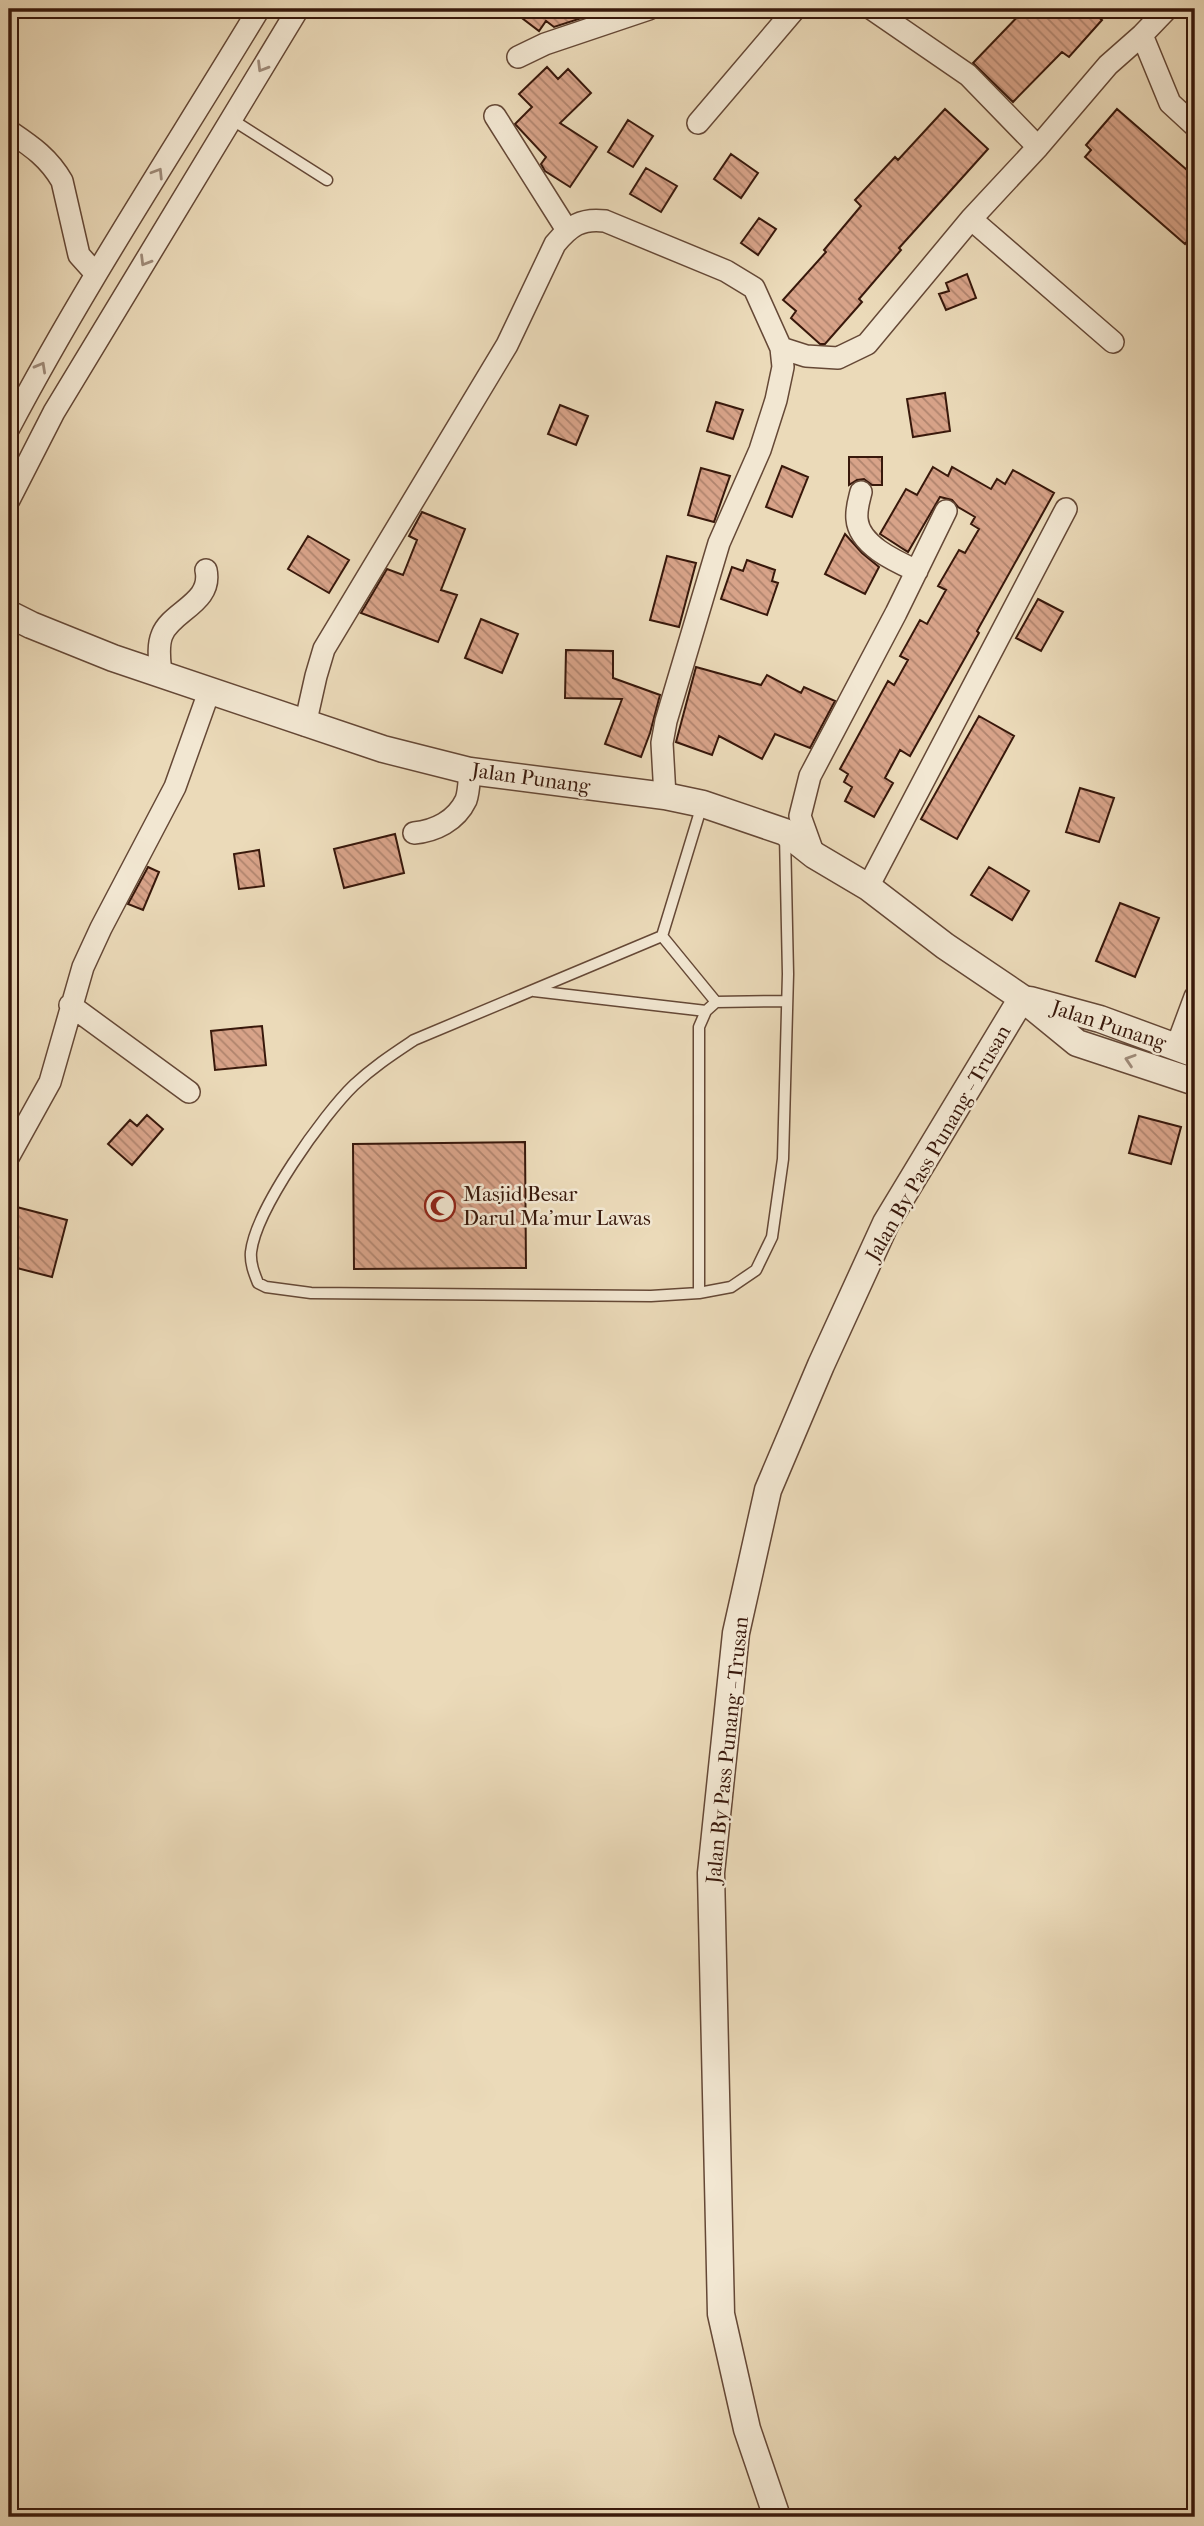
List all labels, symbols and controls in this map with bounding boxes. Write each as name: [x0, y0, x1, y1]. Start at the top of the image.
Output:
one-way arrow: [258, 59, 271, 72]
one-way arrow: [150, 167, 163, 180]
one-way arrow: [140, 254, 153, 267]
one-way arrow: [33, 362, 46, 375]
street label: Jalan Punang: [468, 758, 592, 798]
street label: Jalan Punang: [1047, 995, 1170, 1055]
street label: Jalan By Pass Punang - Trusan: [859, 1021, 1016, 1267]
one-way arrow: [1125, 1054, 1137, 1069]
place label: Masjid Besar Darul Ma'mur Lawas: [463, 1182, 651, 1230]
mosque icon: Masjid Besar Darul Ma'mur Lawas: [423, 1189, 457, 1223]
street label: Jalan By Pass Punang - Trusan: [701, 1615, 753, 1887]

